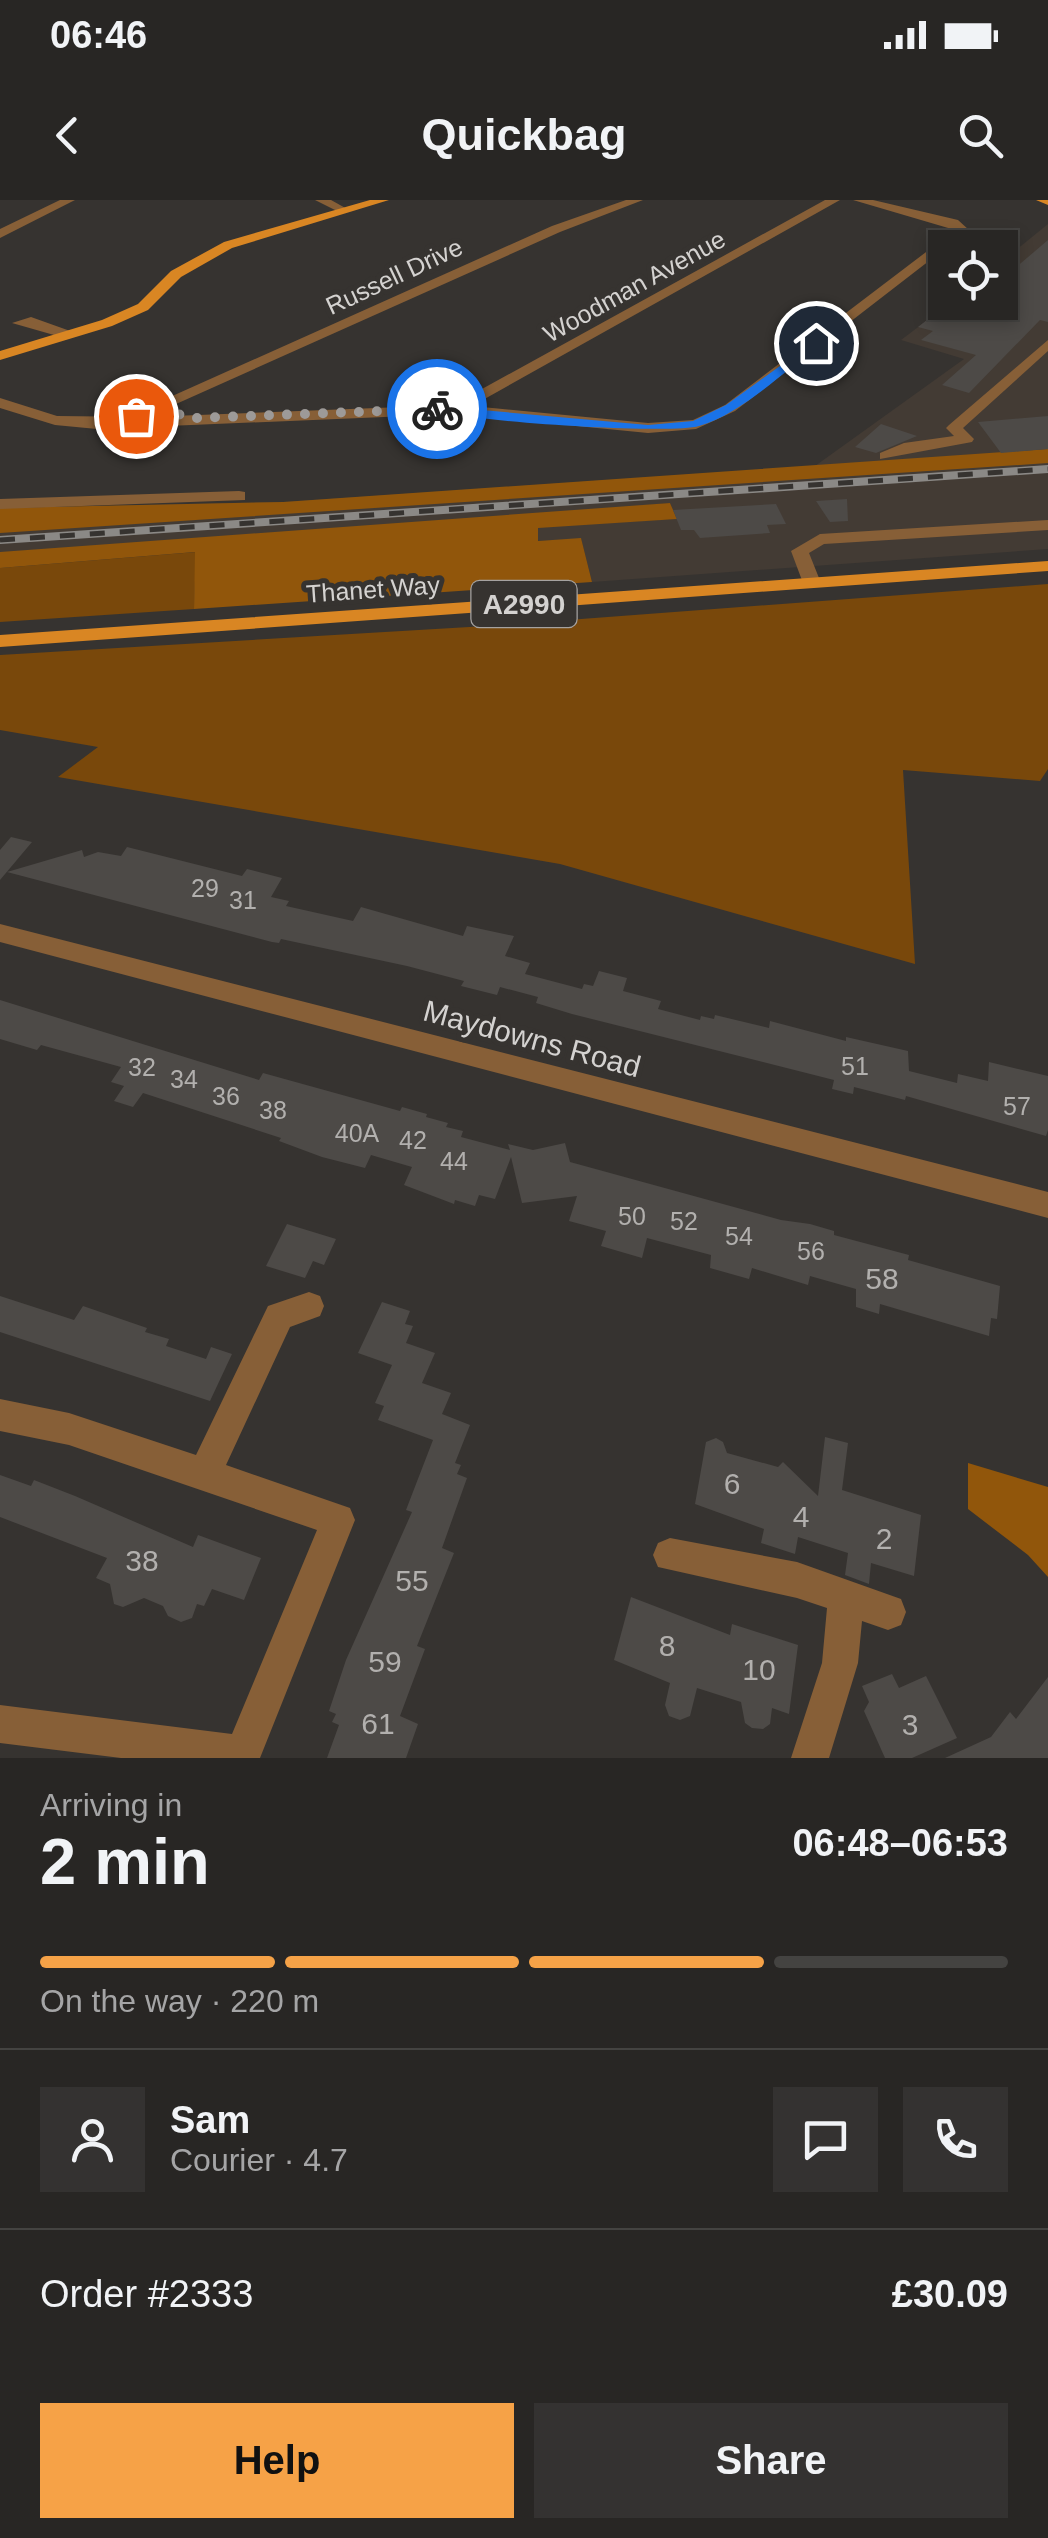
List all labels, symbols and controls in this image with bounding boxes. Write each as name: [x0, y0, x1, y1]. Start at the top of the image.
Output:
text: 06:46: [50, 14, 147, 56]
icon: back: [40, 108, 95, 163]
icon: search: [953, 108, 1008, 163]
text: Quickbag: [421, 109, 627, 160]
street label: Woodman Avenue: [538, 224, 730, 348]
map controls: [928, 230, 1018, 320]
button: locate: [928, 230, 1018, 320]
street label: Russell Drive: [321, 232, 467, 320]
pin: [774, 301, 859, 386]
icon: home: [789, 316, 844, 371]
courier: [387, 359, 487, 459]
pin: [94, 374, 179, 459]
icon: bike: [410, 382, 465, 437]
icon: bag: [109, 389, 164, 444]
street label: Thanet Way: [305, 570, 441, 608]
road number: A2990: [472, 581, 576, 627]
house number: 29: [191, 874, 219, 902]
house number: 31: [229, 886, 257, 914]
street label: Maydowns Road: [420, 994, 644, 1083]
house number: 51: [841, 1052, 869, 1080]
house number: 32: [128, 1053, 156, 1081]
house number: 34: [170, 1065, 198, 1093]
house number: 36: [212, 1082, 240, 1110]
house number: 57: [1003, 1092, 1031, 1120]
house number: 38: [259, 1096, 287, 1124]
house number: 40A: [335, 1119, 380, 1147]
house number: 42: [399, 1126, 427, 1154]
house number: 44: [440, 1147, 468, 1175]
house number: 50: [618, 1202, 646, 1230]
house number: 52: [670, 1207, 698, 1235]
house number: 54: [725, 1222, 753, 1250]
house number: 56: [797, 1237, 825, 1265]
house number: 58: [865, 1262, 899, 1295]
house number: 6: [724, 1467, 740, 1500]
house number: 4: [793, 1500, 809, 1533]
house number: 2: [876, 1522, 892, 1555]
house number: 38: [125, 1544, 159, 1577]
house number: 55: [395, 1564, 429, 1597]
house number: 8: [659, 1629, 675, 1662]
house number: 59: [368, 1645, 402, 1678]
house number: 10: [742, 1653, 776, 1686]
house number: 61: [361, 1707, 395, 1740]
house number: 3: [902, 1708, 918, 1741]
text: Arriving in: [40, 1787, 182, 1823]
text: 06:48–06:53: [792, 1822, 1008, 1864]
text: 2 min: [40, 1825, 210, 1898]
text: On the way · 220 m: [40, 1983, 319, 2019]
button: person: [40, 2087, 145, 2192]
button: chat: [773, 2087, 878, 2192]
button: phone: [903, 2087, 1008, 2192]
text: Sam: [170, 2099, 250, 2141]
text: Courier · 4.7: [170, 2142, 348, 2178]
text: Order #2333: [40, 2273, 253, 2315]
text: £30.09: [892, 2273, 1008, 2315]
button: Help: [40, 2403, 514, 2518]
button: Share: [534, 2403, 1008, 2518]

